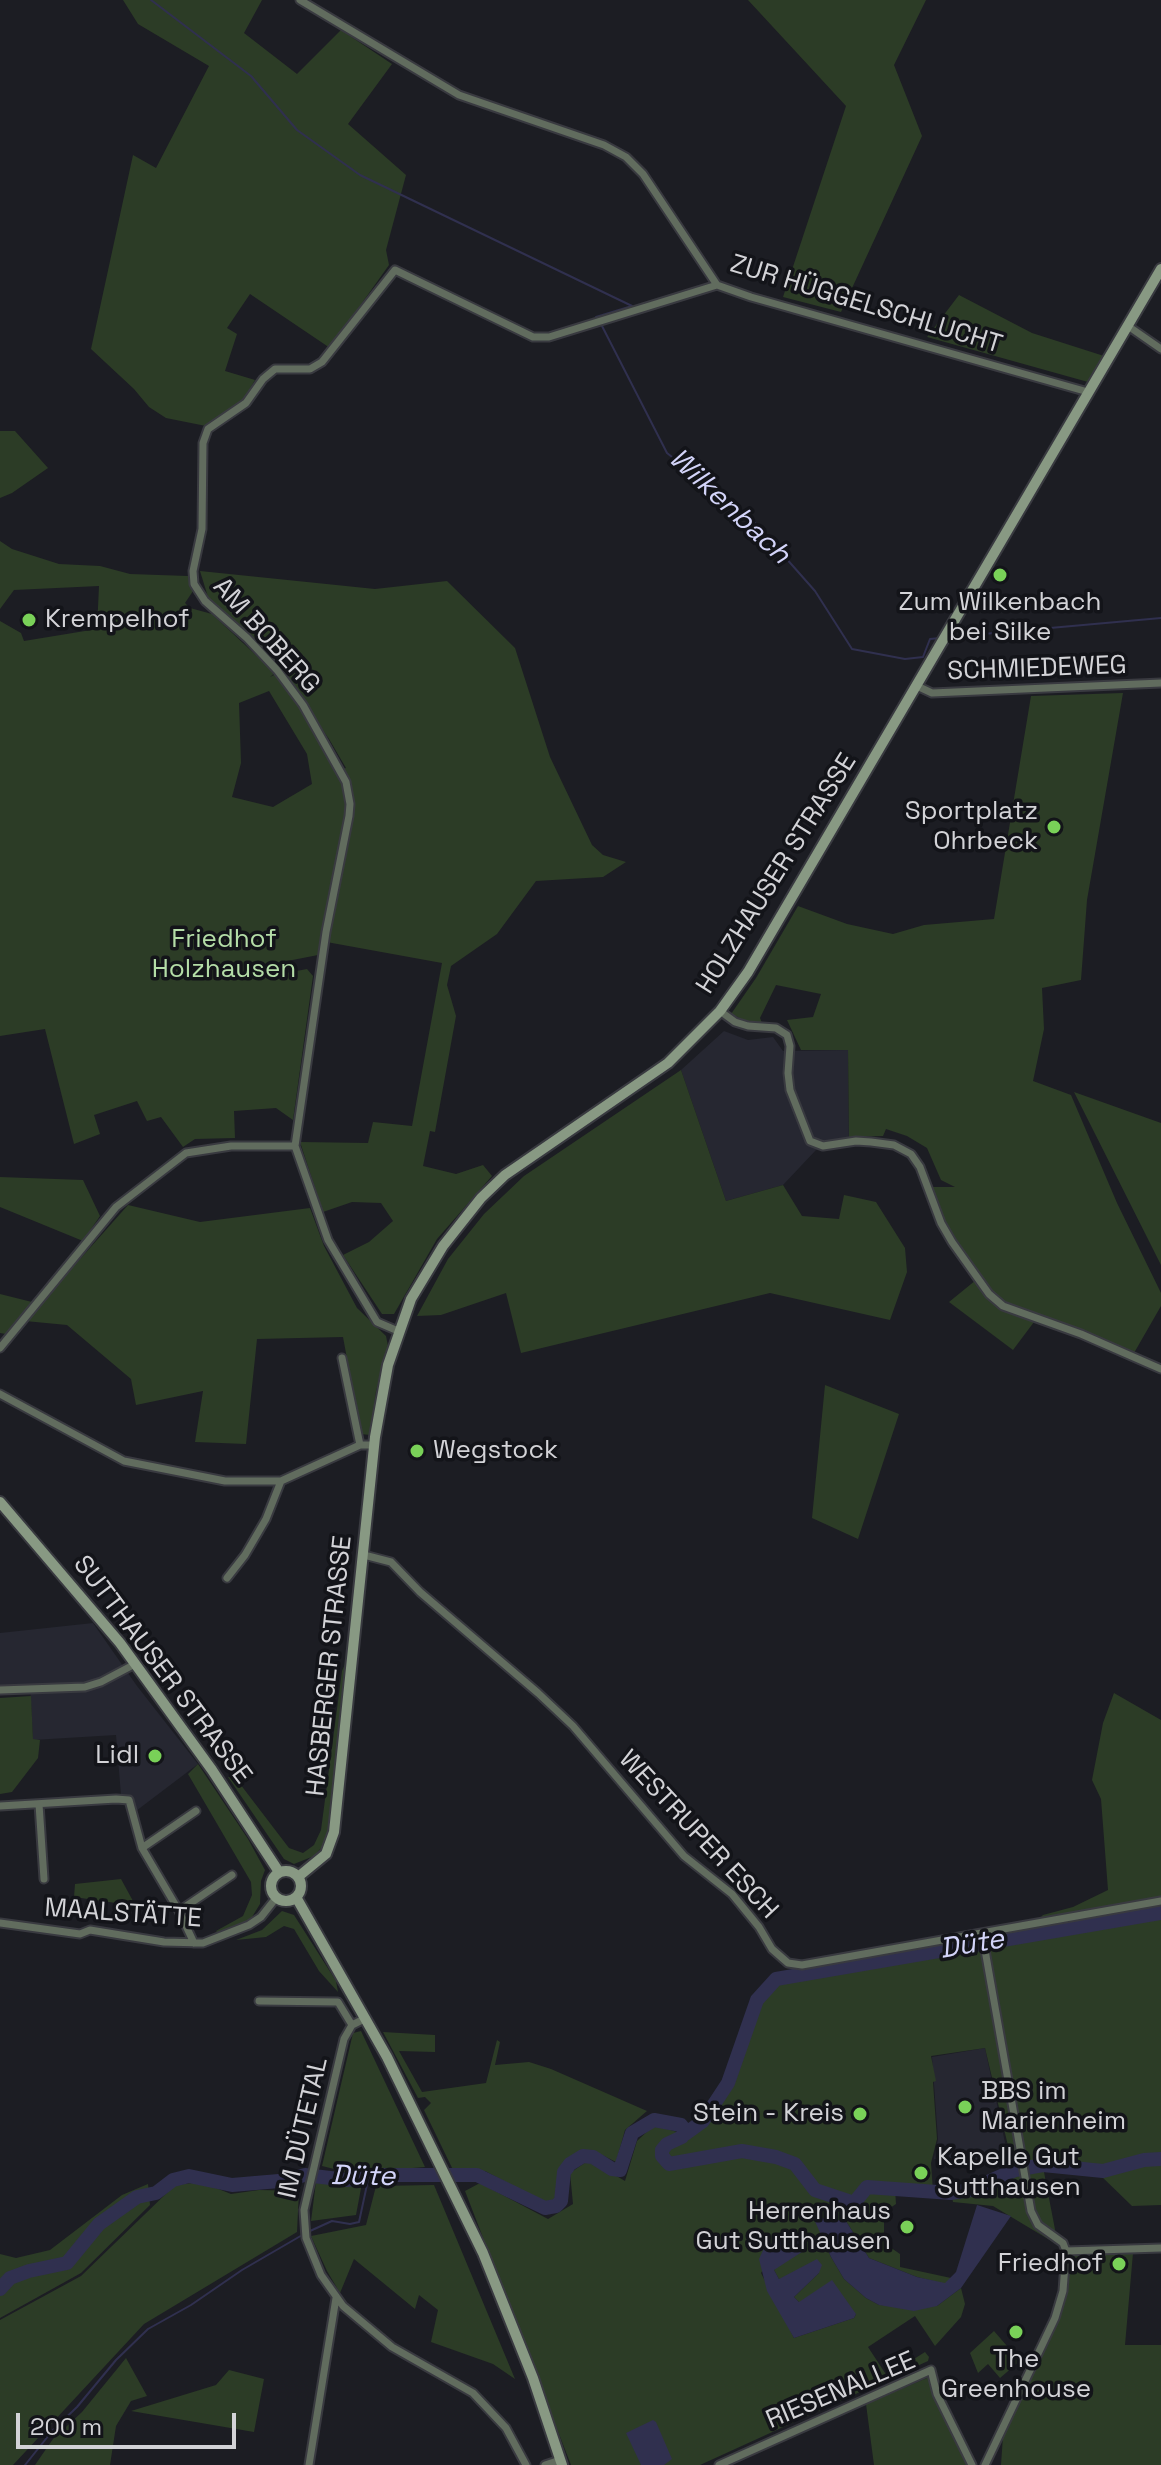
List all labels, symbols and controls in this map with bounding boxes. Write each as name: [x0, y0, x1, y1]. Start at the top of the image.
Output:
street label: ZUR HÜGGELSCHLUCHT: [726, 249, 1006, 361]
water label: Wilkenbach: [661, 442, 797, 572]
marker: Zum Wilkenbach bei Silke: [991, 566, 1009, 584]
street label: AM BOBERG: [206, 572, 326, 700]
place label: Zum Wilkenbach bei Silke: [899, 587, 1101, 648]
place label: Krempelhof: [45, 604, 189, 636]
marker: Krempelhof: [20, 611, 38, 629]
street label: SCHMIEDEWEG: [947, 650, 1127, 688]
street label: HOLZHAUSER STRASSE: [690, 748, 864, 1000]
place label: Sportplatz Ohrbeck: [905, 796, 1038, 858]
marker: Sportplatz Ohrbeck: [1045, 818, 1063, 836]
park label: Friedhof Holzhausen: [152, 924, 296, 986]
place label: Wegstock: [433, 1435, 558, 1467]
marker: Wegstock: [408, 1442, 426, 1460]
street label: HASBERGER STRASSE: [301, 1534, 359, 1798]
street label: SUTTHAUSER STRASSE: [66, 1550, 258, 1790]
place label: Lidl: [95, 1740, 139, 1772]
street label: WESTRUPER ESCH: [612, 1744, 784, 1926]
marker: Lidl: [146, 1747, 164, 1765]
street label: MAALSTÄTTE: [43, 1893, 203, 1935]
water label: Düte: [937, 1923, 1007, 1967]
street label: IM DÜTETAL: [273, 2054, 335, 2202]
place label: BBS im Marienheim: [981, 2076, 1126, 2138]
place label: Stein - Kreis: [693, 2098, 844, 2130]
marker: BBS im Marienheim: [956, 2098, 974, 2116]
marker: Stein - Kreis: [851, 2105, 869, 2123]
place label: Kapelle Gut Sutthausen: [937, 2142, 1081, 2204]
water label: Düte: [330, 2160, 396, 2194]
marker: Kapelle Gut Sutthausen: [912, 2164, 930, 2182]
place label: Herrenhaus Gut Sutthausen: [696, 2196, 891, 2258]
marker: Herrenhaus Gut Sutthausen: [898, 2218, 916, 2236]
place label: Friedhof: [998, 2248, 1103, 2280]
marker: Friedhof: [1110, 2255, 1128, 2273]
marker: The Greenhouse: [1007, 2323, 1025, 2341]
place label: The Greenhouse: [941, 2344, 1091, 2406]
street label: RIESENALLEE: [762, 2346, 920, 2436]
scale bar: [20, 2397, 240, 2447]
text: 200 m: [30, 2411, 102, 2442]

